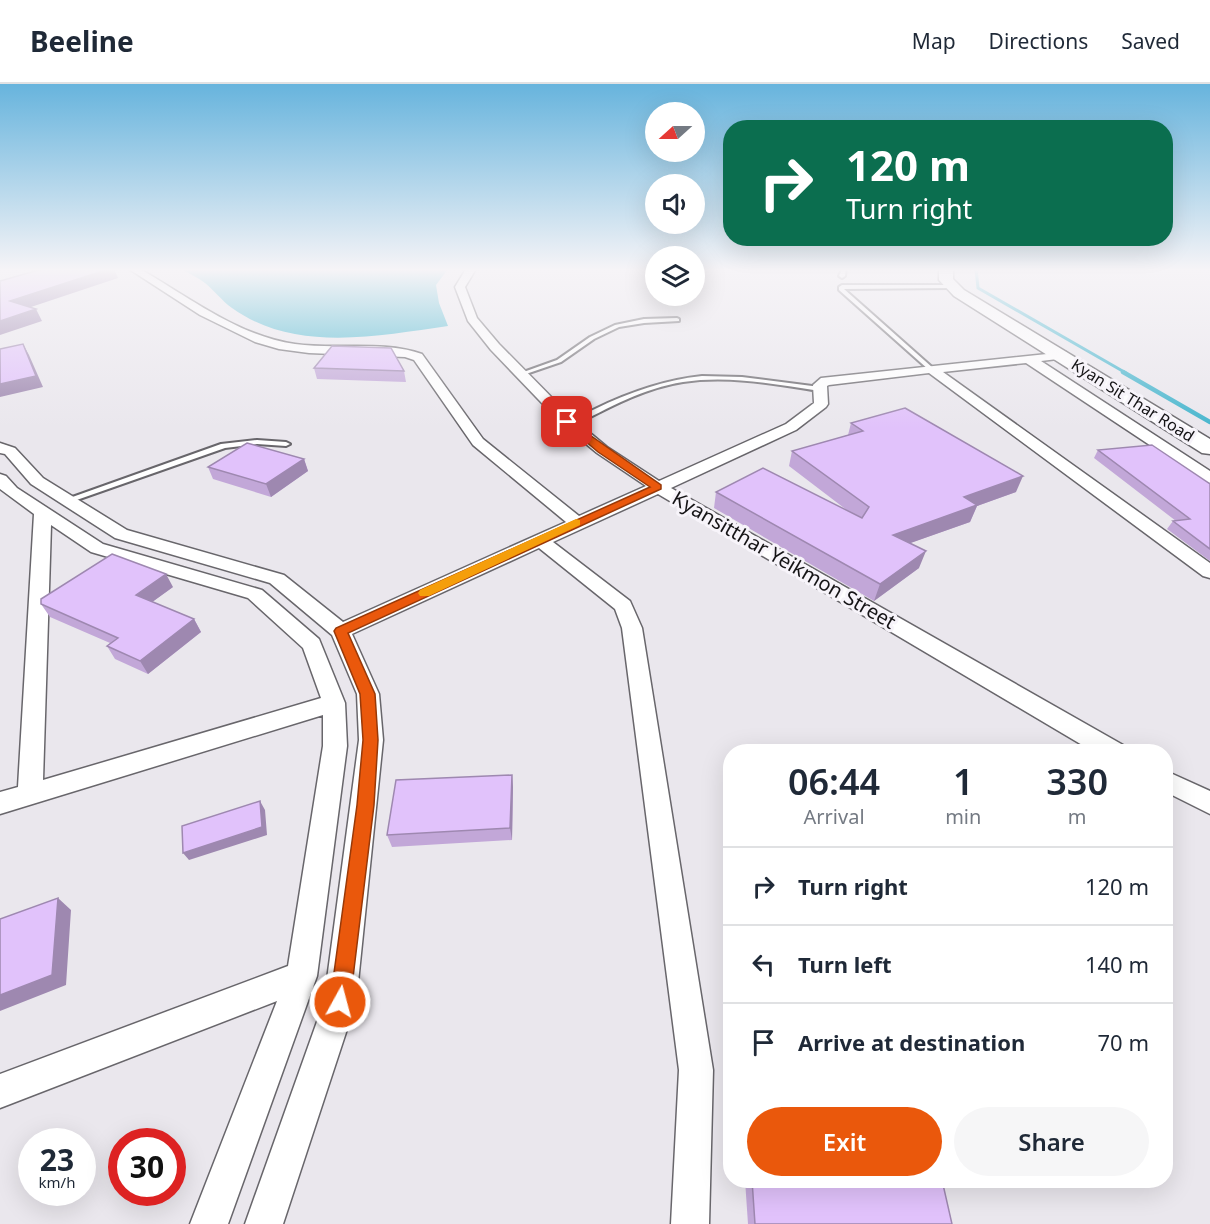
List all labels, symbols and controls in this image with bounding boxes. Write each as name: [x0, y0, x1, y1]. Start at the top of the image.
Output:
text: Beeline: [30, 22, 134, 60]
text: Map: [912, 27, 956, 55]
text: Directions: [989, 27, 1088, 55]
text: Saved: [1121, 27, 1180, 55]
north arrow: [645, 102, 705, 162]
map controls: [645, 102, 705, 306]
text: 120 m: [846, 136, 970, 193]
icon: right: [747, 144, 825, 222]
button: sound: [645, 174, 705, 234]
text: Turn right: [846, 190, 972, 227]
button: layers: [645, 246, 705, 306]
street label: Kyan Sit Thar Road: [1067, 353, 1199, 447]
pin: [541, 396, 592, 447]
icon: arrive: [550, 405, 583, 438]
street label: Kyansitthar Yeikmon Street: [668, 484, 901, 635]
text: 06:44: [788, 757, 880, 806]
text: 1: [953, 757, 974, 806]
text: 330: [1046, 757, 1108, 806]
text: Arrival: [804, 803, 865, 830]
text: min: [945, 803, 981, 830]
text: m: [1068, 803, 1087, 830]
icon: right: [747, 870, 780, 903]
text: Turn right: [798, 871, 908, 901]
text: 120 m: [1085, 871, 1149, 901]
icon: left: [747, 948, 780, 981]
text: Turn left: [798, 949, 892, 979]
text: 140 m: [1085, 949, 1149, 979]
position arrow: [308, 970, 372, 1034]
icon: arrive: [747, 1026, 780, 1059]
text: Arrive at destination: [798, 1027, 1025, 1057]
text: 70 m: [1098, 1027, 1149, 1057]
button: Exit: [747, 1107, 942, 1176]
button: Share: [954, 1107, 1149, 1176]
speed limit sign: 30: [108, 1128, 186, 1206]
text: 23: [40, 1139, 74, 1180]
text: km/h: [39, 1172, 75, 1192]

